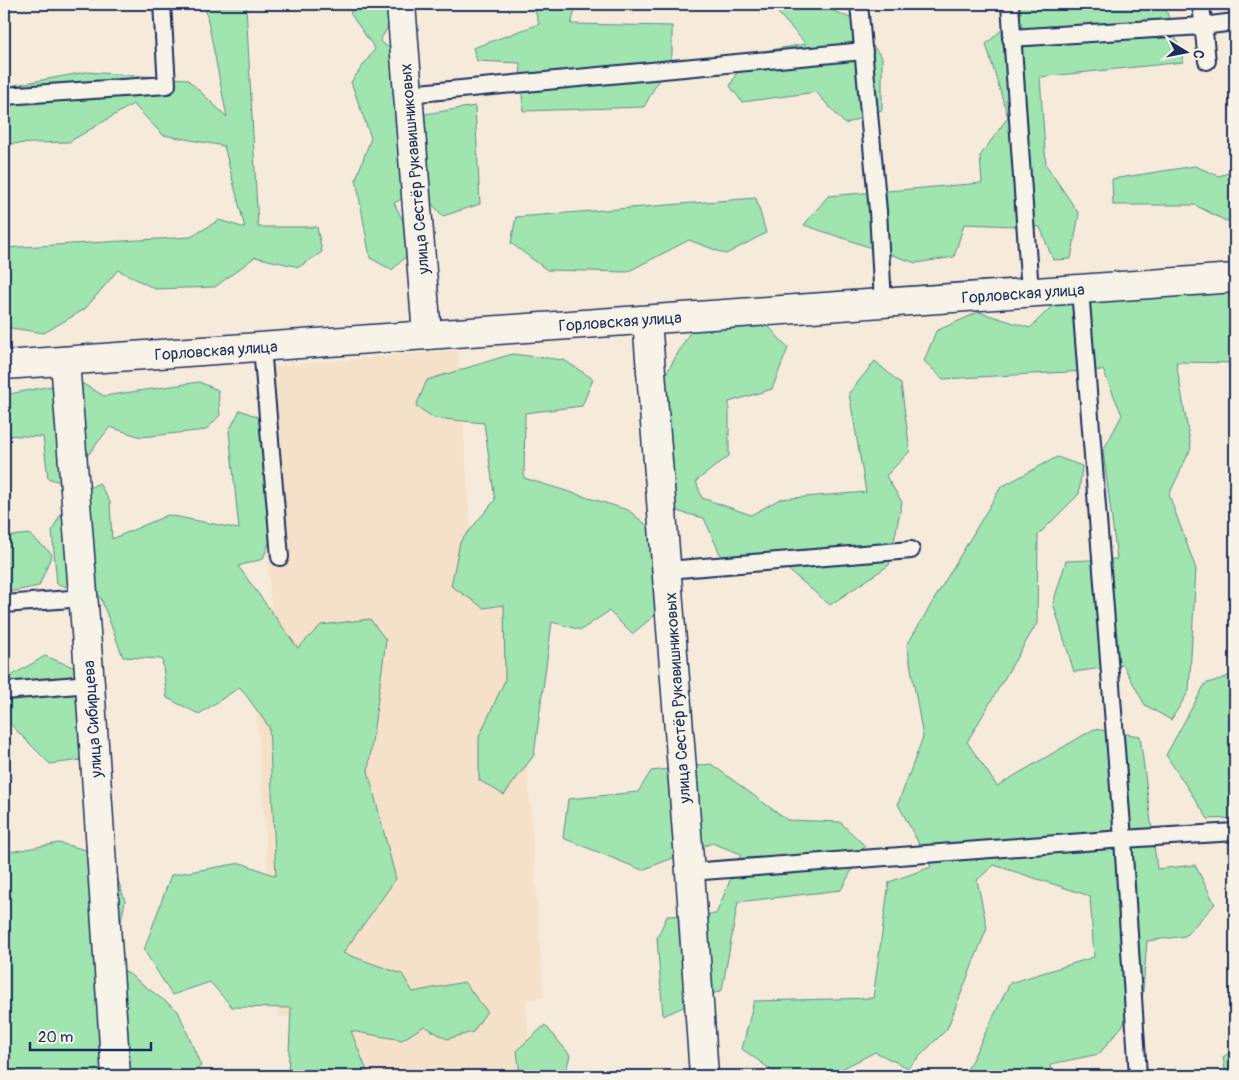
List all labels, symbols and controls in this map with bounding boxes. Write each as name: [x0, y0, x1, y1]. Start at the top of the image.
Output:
north arrow: [1162, 28, 1212, 78]
text: С: [1189, 48, 1207, 60]
street label: улица Сестёр Рукавишниковых: [396, 63, 434, 276]
street label: Горловская улица: [961, 280, 1085, 308]
street label: Горловская улица: [558, 308, 682, 336]
street label: Горловская улица: [154, 337, 278, 365]
street label: улица Сестёр Рукавишниковых: [661, 592, 695, 805]
street label: улица Сибирцева: [79, 660, 107, 779]
scale bar: [30, 1020, 151, 1052]
text: 20 m: [38, 1028, 73, 1047]

